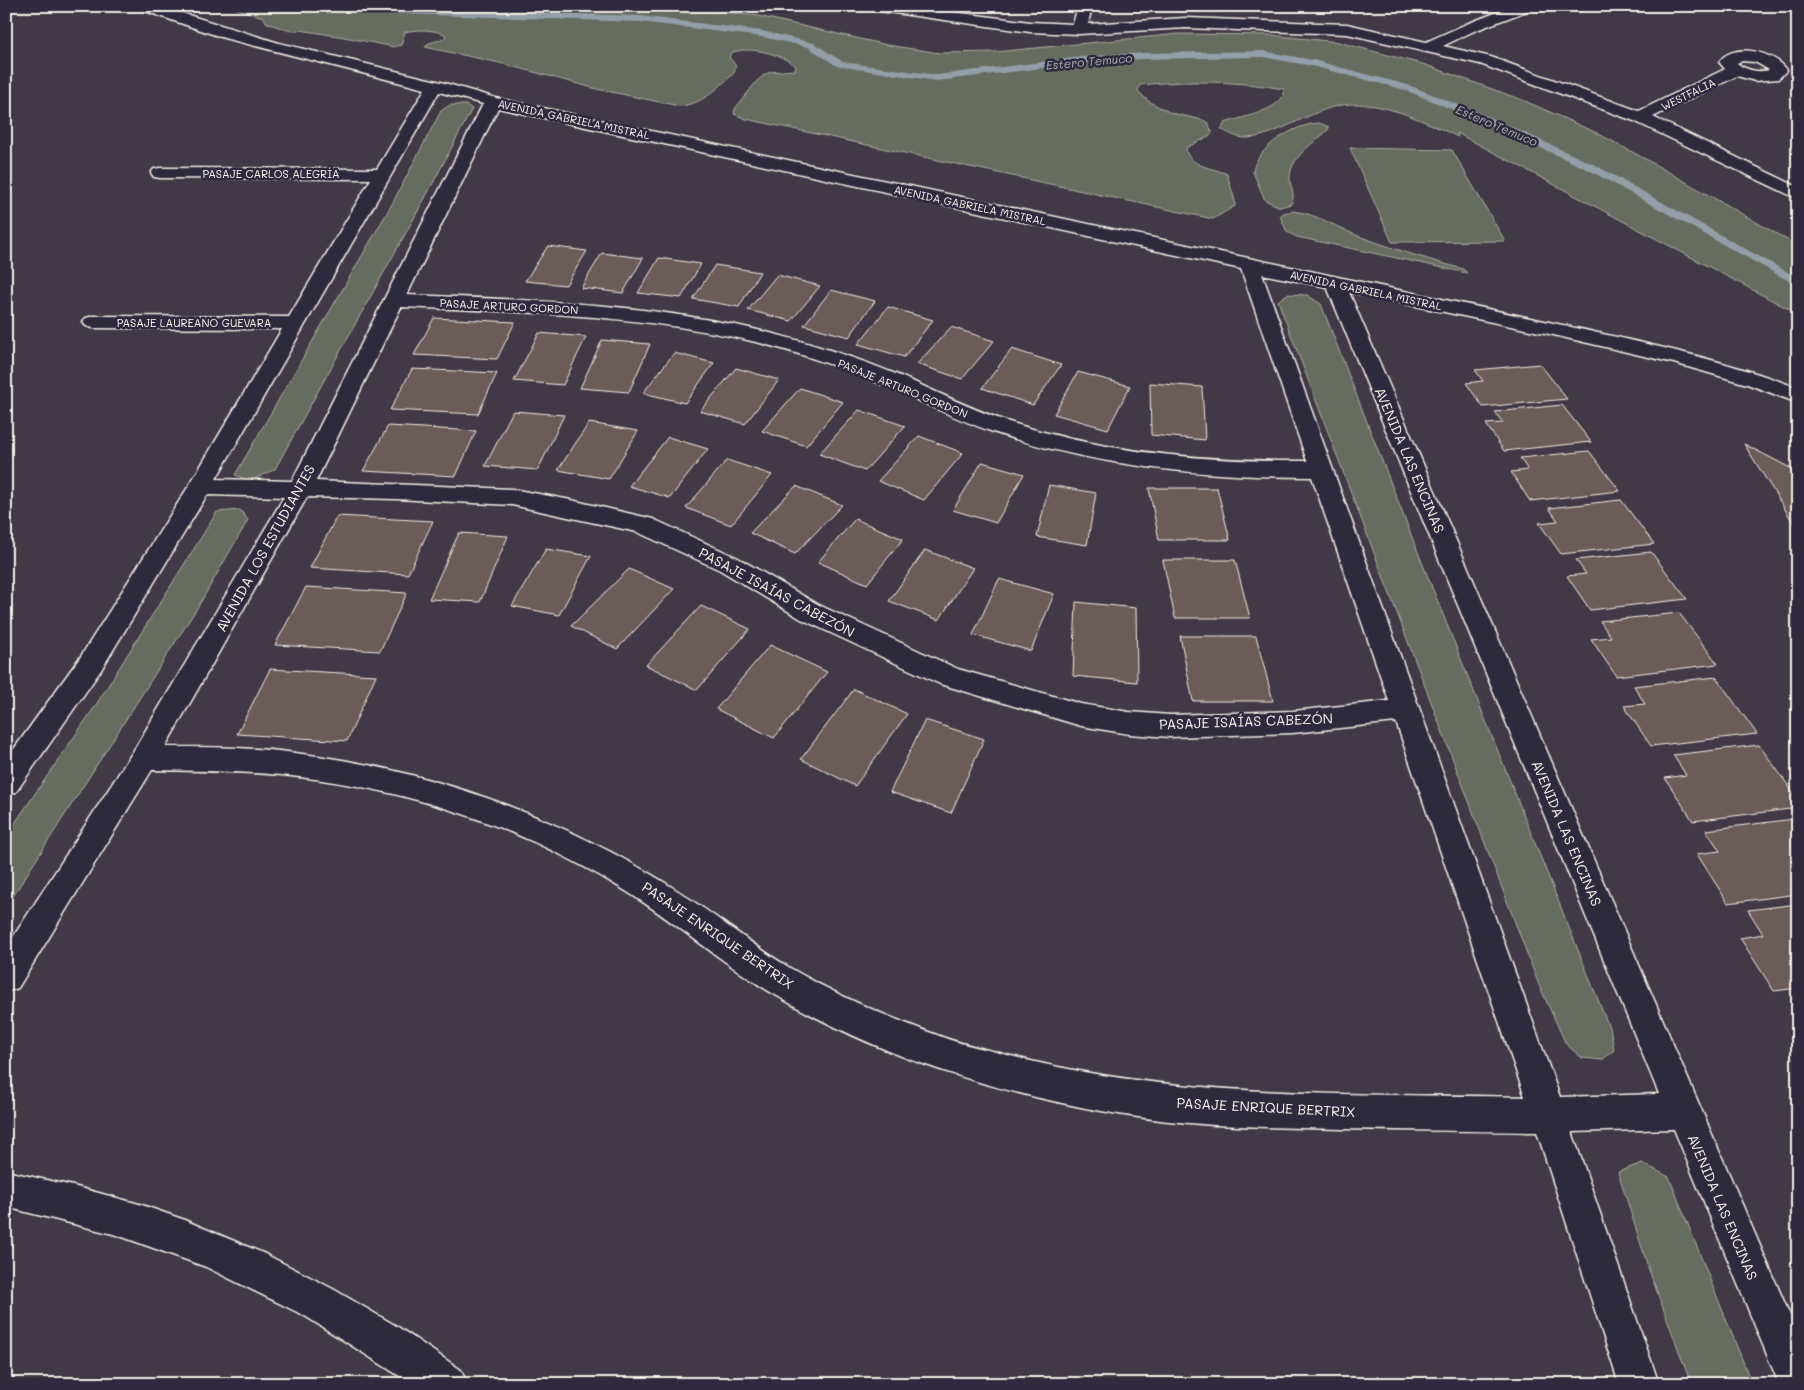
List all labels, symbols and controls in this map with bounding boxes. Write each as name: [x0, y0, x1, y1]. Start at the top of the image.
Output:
water label: Estero Temuco: [1045, 49, 1133, 73]
street label: WESTFALIA: [1658, 74, 1718, 114]
street label: AVENIDA GABRIELA MISTRAL: [497, 96, 652, 142]
water label: Estero Temuco: [1454, 101, 1540, 149]
street label: PASAJE CARLOS ALEGRÍA: [202, 166, 340, 181]
street label: AVENIDA GABRIELA MISTRAL: [893, 182, 1048, 228]
street label: AVENIDA GABRIELA MISTRAL: [1289, 267, 1444, 313]
street label: PASAJE ARTURO GORDON: [439, 295, 579, 317]
street label: PASAJE LAUREANO GUEVARA: [117, 315, 271, 330]
street label: PASAJE ARTURO GORDON: [836, 355, 970, 421]
street label: AVENIDA LAS ENCINAS: [1371, 384, 1449, 536]
street label: AVENIDA LOS ESTUDIANTES: [211, 461, 319, 635]
street label: PASAJE ISAÍAS CABEZÓN: [696, 543, 858, 641]
street label: PASAJE ISAÍAS CABEZÓN: [1159, 708, 1333, 734]
street label: AVENIDA LAS ENCINAS: [1528, 757, 1606, 909]
street label: PASAJE ENRIQUE BERTRIX: [638, 877, 798, 993]
street label: PASAJE ENRIQUE BERTRIX: [1176, 1093, 1356, 1121]
street label: AVENIDA LAS ENCINAS: [1684, 1131, 1762, 1283]

